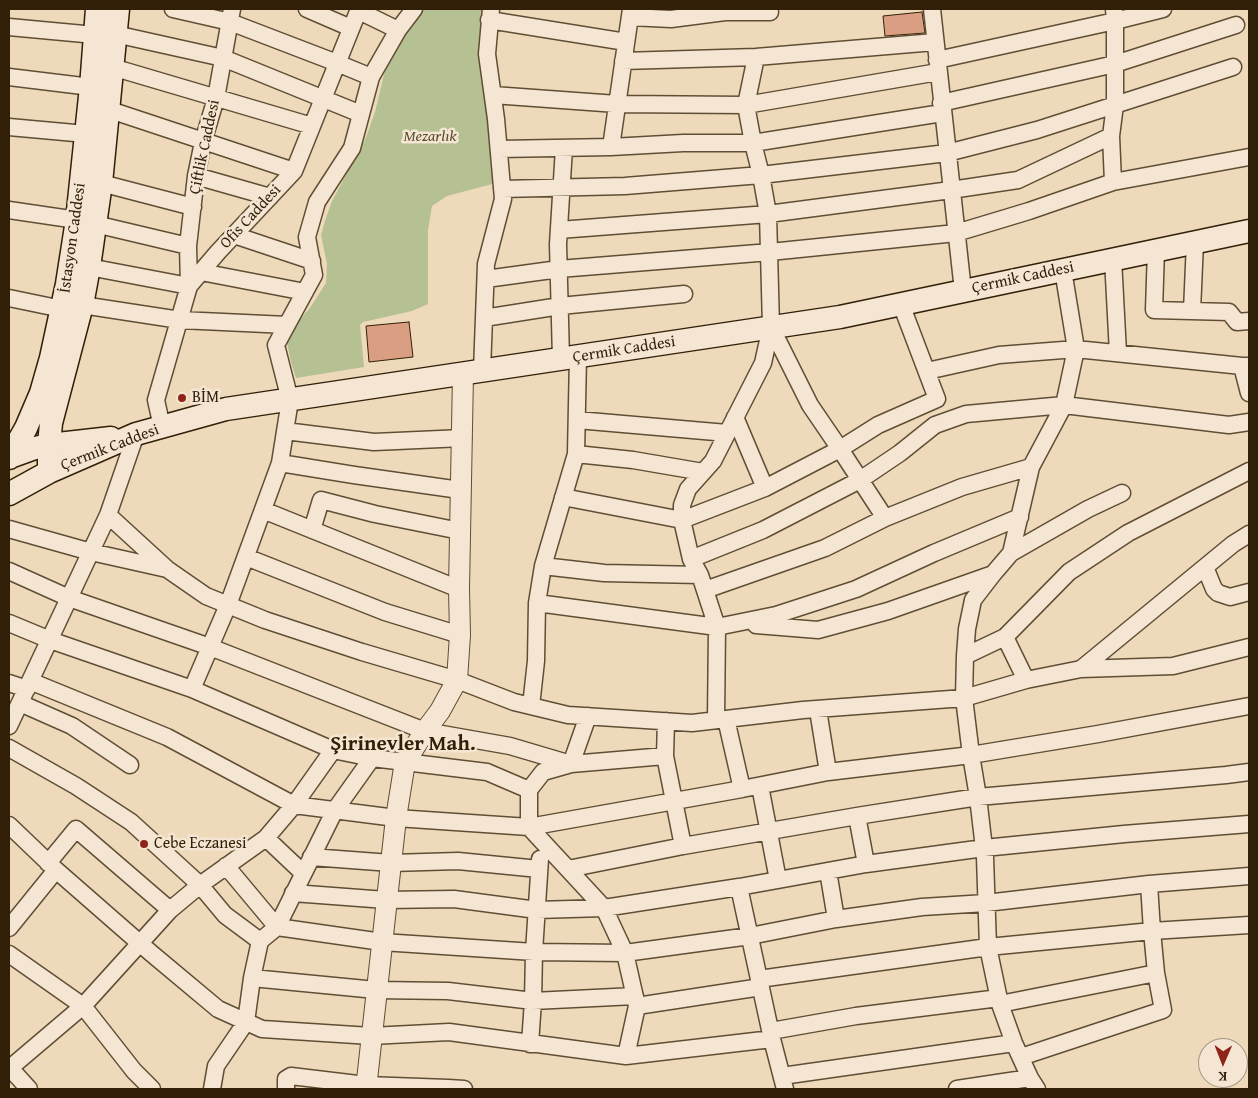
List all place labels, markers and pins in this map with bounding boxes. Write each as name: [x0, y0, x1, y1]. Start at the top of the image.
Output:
place label: BİM: [192, 388, 219, 408]
marker: BİM: [176, 392, 188, 404]
place label: Cebe Eczanesi: [154, 834, 247, 854]
marker: Cebe Eczanesi: [138, 838, 150, 850]

